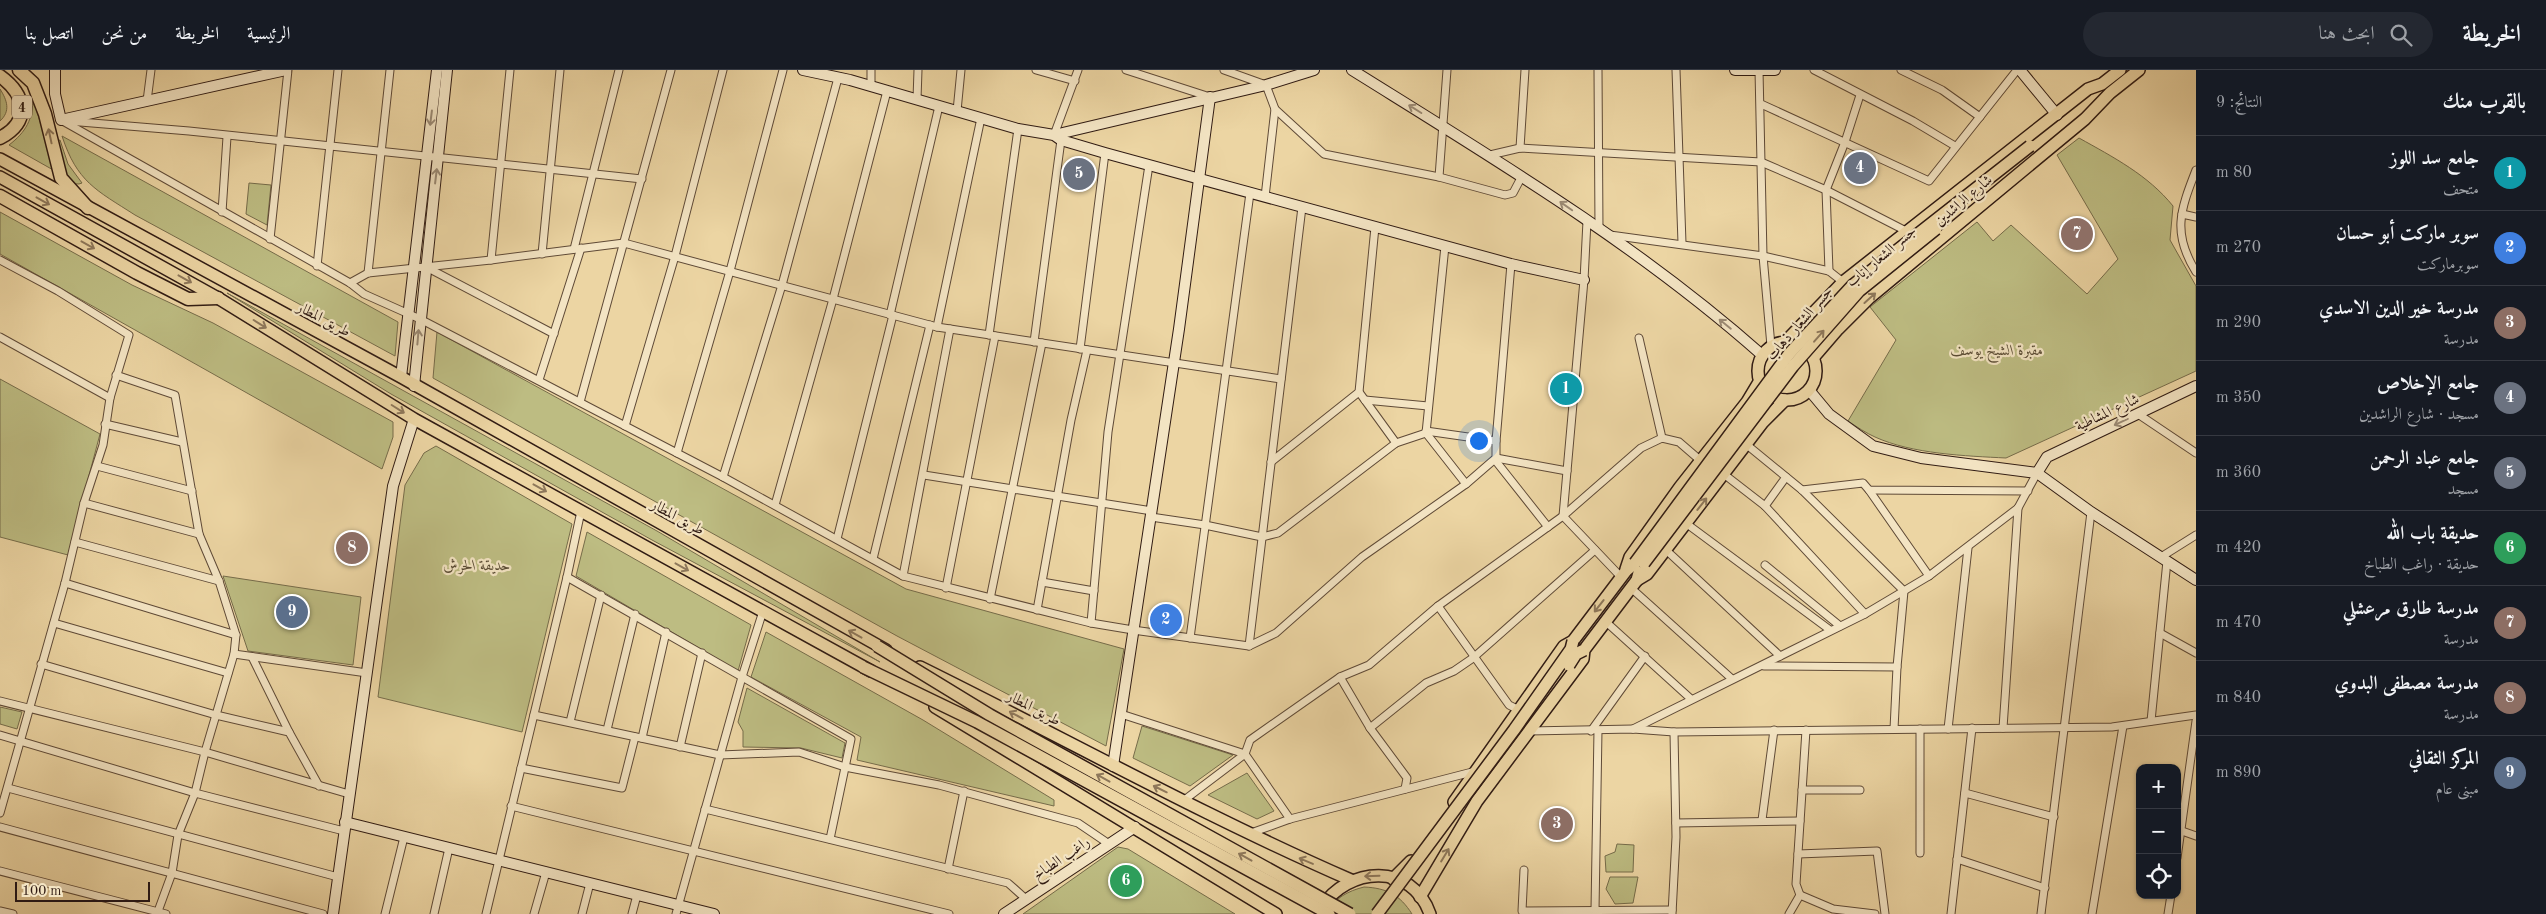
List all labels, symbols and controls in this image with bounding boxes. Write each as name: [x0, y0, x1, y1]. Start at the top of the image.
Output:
search box: [2083, 12, 2433, 57]
icon: search: [2387, 21, 2415, 49]
text: الخريطة: [2463, 23, 2521, 47]
text: اتصل بنا: [25, 25, 74, 43]
text: من نحن: [102, 25, 147, 43]
text: الخريطة: [175, 25, 219, 43]
text: الرئيسية: [247, 25, 290, 43]
text: ابحث هنا: [2319, 25, 2375, 44]
text: بالقرب منك: [2443, 92, 2526, 113]
text: النتائج: 9: [2216, 95, 2262, 111]
road number: 4: [12, 96, 32, 118]
one-way arrow: [1408, 104, 1422, 114]
one-way arrow: [426, 110, 436, 126]
one-way arrow: [45, 128, 54, 144]
pin: 4: [1844, 149, 1876, 187]
text: جامع سد اللوز: [2390, 150, 2479, 169]
pin: 5: [1063, 155, 1095, 193]
text: 80 m: [2216, 165, 2252, 181]
text: 1: [2505, 165, 2515, 181]
one-way arrow: [431, 168, 441, 184]
street label: شارع الراشدين: [1931, 172, 1998, 233]
text: متحف: [2443, 182, 2479, 198]
one-way arrow: [35, 196, 49, 206]
one-way arrow: [1559, 201, 1573, 212]
pin: 7: [2061, 215, 2093, 253]
street label: جسر الشعار إياب: [1844, 224, 1920, 291]
text: سوبر ماركت أبو حسان: [2336, 225, 2479, 244]
text: 270 m: [2216, 240, 2261, 256]
text: 2: [2505, 240, 2515, 256]
one-way arrow: [81, 241, 95, 251]
text: سوبرماركت: [2417, 257, 2479, 273]
one-way arrow: [177, 275, 191, 285]
street label: جسر الشعار ذهاب: [1764, 284, 1837, 364]
one-way arrow: [1864, 292, 1877, 303]
street label: طريق المطار: [292, 299, 352, 341]
text: مدرسة خير الدين الاسدي: [2319, 300, 2479, 319]
text: 290 m: [2216, 315, 2261, 331]
text: 3: [2505, 315, 2515, 331]
one-way arrow: [1719, 318, 1732, 329]
one-way arrow: [252, 319, 266, 329]
one-way arrow: [413, 329, 423, 345]
one-way arrow: [1813, 329, 1825, 342]
text: مدرسة: [2444, 332, 2479, 348]
park label: مقبرة الشيخ يوسف: [1951, 344, 2043, 364]
pin: 1: [1550, 370, 1582, 408]
text: جامع الإخلاص: [2377, 375, 2479, 394]
text: 350 m: [2216, 390, 2261, 406]
text: 4: [2505, 390, 2515, 406]
street label: شارع المشاطية: [2073, 392, 2144, 438]
one-way arrow: [390, 405, 404, 415]
text: مسجد · شارع الراشدين: [2359, 407, 2479, 423]
one-way arrow: [2113, 418, 2128, 428]
your location: [1466, 428, 1492, 454]
text: جامع عباد الرحمن: [2370, 450, 2479, 469]
text: 360 m: [2216, 465, 2261, 481]
text: 5: [2505, 465, 2515, 481]
text: مسجد: [2448, 482, 2479, 498]
one-way arrow: [532, 484, 546, 494]
street label: طريق المطار: [646, 497, 706, 540]
one-way arrow: [1697, 498, 1708, 511]
text: حديقة باب الله: [2386, 525, 2479, 544]
pin: 8: [336, 529, 368, 567]
text: 420 m: [2216, 540, 2261, 556]
text: 6: [2505, 540, 2515, 556]
text: حديقة · راغب الطباخ: [2364, 557, 2479, 573]
park label: حديقة الحرش: [443, 558, 511, 575]
one-way arrow: [675, 562, 689, 572]
pin: 9: [276, 593, 308, 631]
one-way arrow: [1594, 599, 1605, 612]
text: مدرسة طارق مرعشلي: [2343, 600, 2479, 619]
pin: 2: [1150, 601, 1182, 639]
text: 470 m: [2216, 615, 2261, 631]
text: 7: [2505, 615, 2515, 631]
one-way arrow: [848, 629, 863, 639]
text: مدرسة: [2444, 632, 2479, 648]
text: مدرسة مصطفى البدوي: [2335, 675, 2479, 694]
street label: طريق المطار: [1002, 688, 1062, 730]
text: 840 m: [2216, 690, 2261, 706]
text: 8: [2505, 690, 2515, 706]
text: مدرسة: [2444, 707, 2479, 723]
one-way arrow: [1009, 710, 1024, 719]
text: المركز الثقافي: [2409, 750, 2479, 769]
map controls: [2136, 764, 2181, 899]
button: +: [2136, 764, 2181, 809]
text: 890 m: [2216, 765, 2261, 781]
text: 9: [2505, 765, 2515, 781]
one-way arrow: [1097, 773, 1111, 783]
text: مبنى عام: [2436, 782, 2479, 798]
one-way arrow: [1153, 784, 1168, 794]
pin: 3: [1541, 805, 1573, 843]
button: −: [2136, 809, 2181, 854]
street label: راغب الطباخ: [1031, 835, 1095, 887]
one-way arrow: [1440, 847, 1450, 862]
one-way arrow: [1239, 852, 1253, 862]
button: locate: [2136, 854, 2181, 899]
one-way arrow: [1299, 855, 1314, 865]
pin: 6: [1110, 862, 1142, 900]
one-way arrow: [1365, 871, 1381, 881]
scale bar: [15, 879, 150, 902]
text: 100 m: [22, 884, 61, 898]

